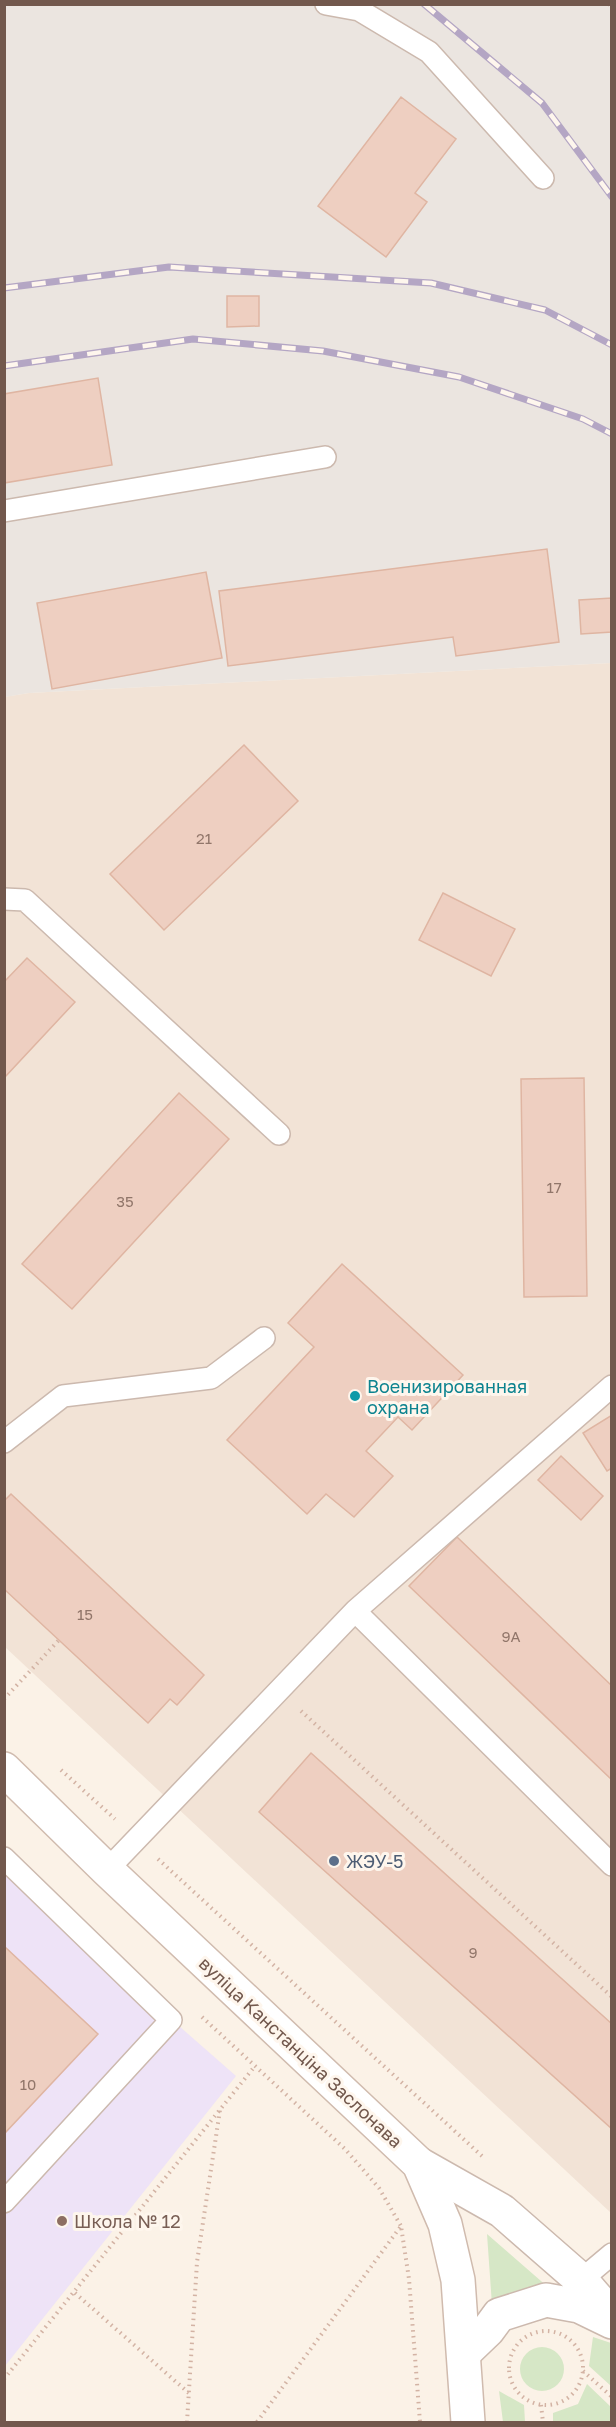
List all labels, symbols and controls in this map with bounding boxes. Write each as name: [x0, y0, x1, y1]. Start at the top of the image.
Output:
house number: 21: [196, 829, 212, 847]
house number: 17: [546, 1178, 562, 1196]
house number: 35: [116, 1192, 134, 1210]
place label: Военизированная охрана: [367, 1375, 527, 1418]
marker: Военизированная охрана: [348, 1389, 362, 1403]
house number: 15: [77, 1605, 93, 1623]
house number: 9А: [501, 1627, 521, 1645]
place label: ЖЭУ-5: [346, 1850, 403, 1872]
marker: ЖЭУ-5: [327, 1854, 341, 1868]
house number: 9: [468, 1943, 478, 1961]
street label: вуліца Канстанціна Заслонава: [195, 1952, 407, 2152]
house number: 10: [20, 2075, 36, 2093]
place label: Школа № 12: [74, 2210, 181, 2232]
marker: Школа № 12: [55, 2214, 69, 2228]

